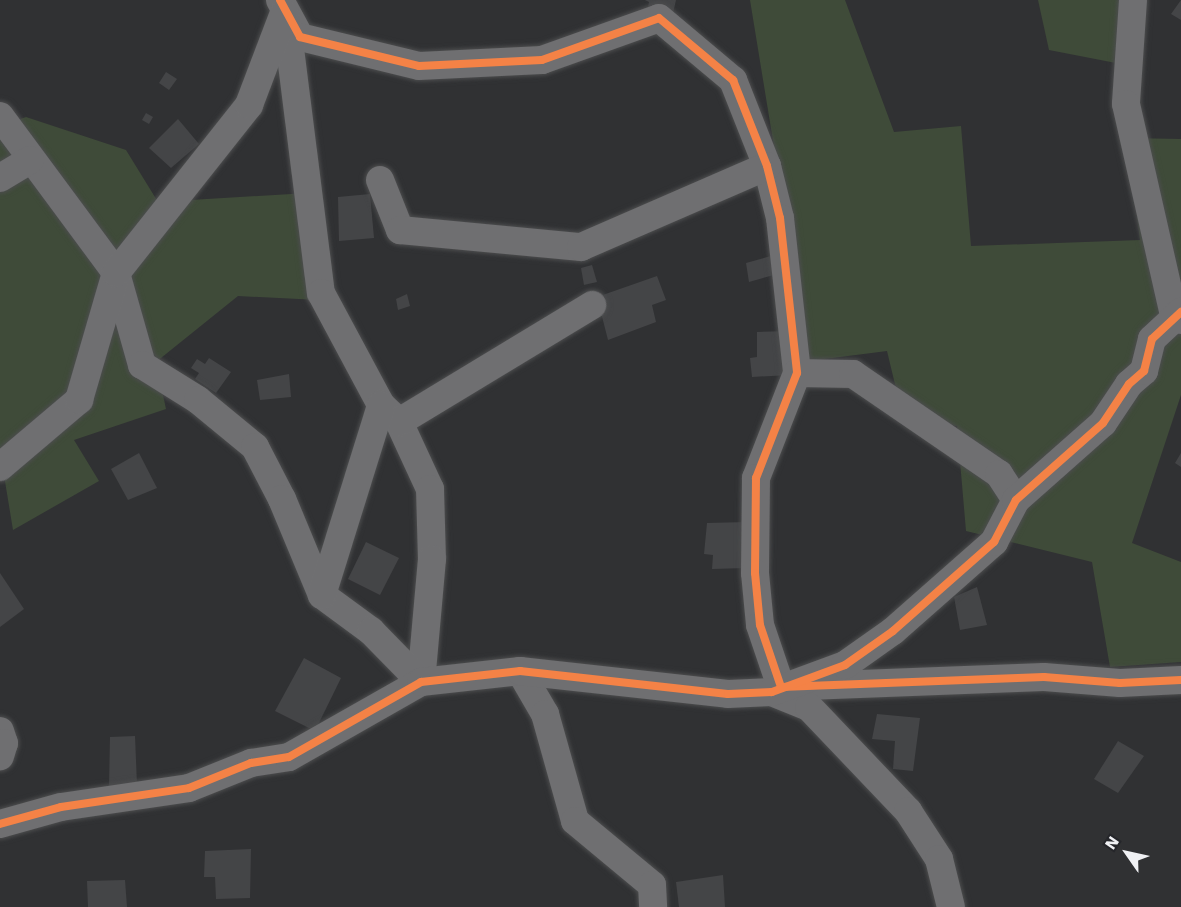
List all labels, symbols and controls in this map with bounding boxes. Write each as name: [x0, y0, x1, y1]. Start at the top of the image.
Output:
north arrow: [1097, 823, 1157, 883]
text: N: [1100, 832, 1123, 853]

